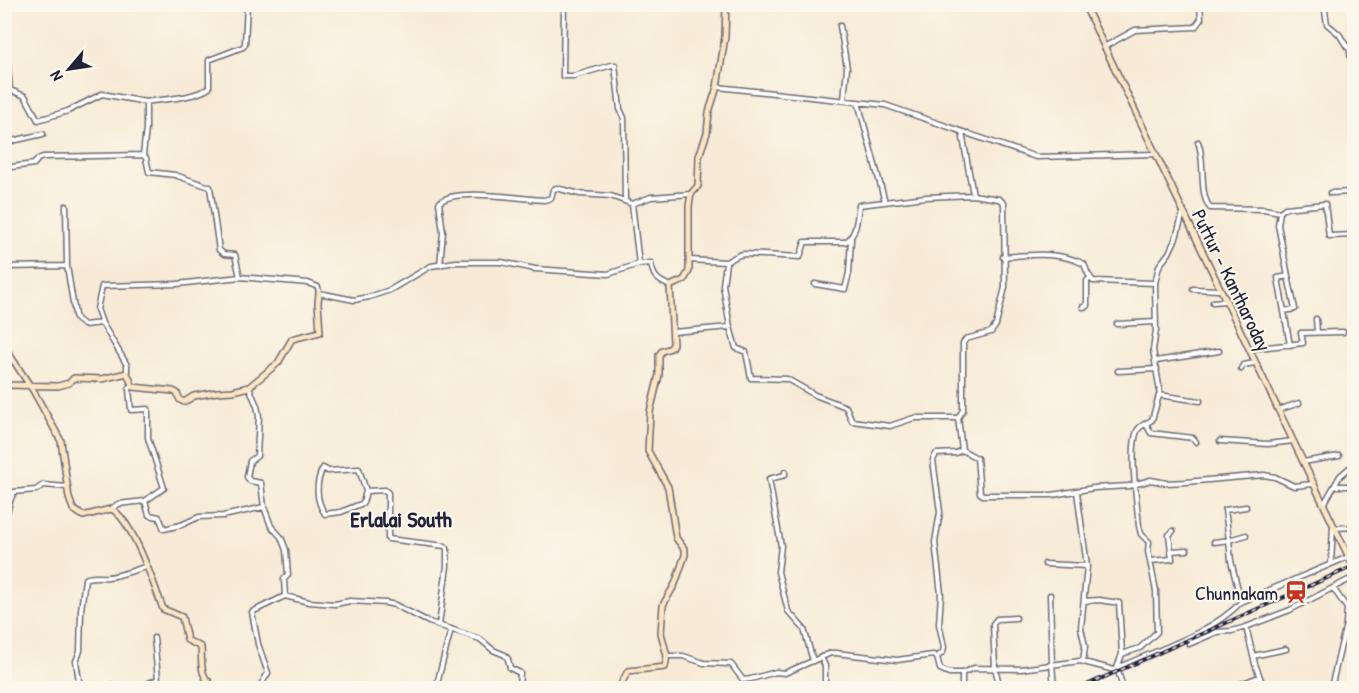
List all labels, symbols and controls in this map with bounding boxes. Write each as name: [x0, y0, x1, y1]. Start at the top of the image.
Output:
north arrow: [39, 39, 99, 99]
text: N: [44, 67, 68, 85]
street label: Puttur - Kantharoday: [1186, 205, 1278, 355]
district label: Erlalai South: [350, 504, 453, 534]
place label: Chunnakam: [1195, 579, 1278, 606]
station icon: Chunnakam: [1283, 579, 1309, 605]

